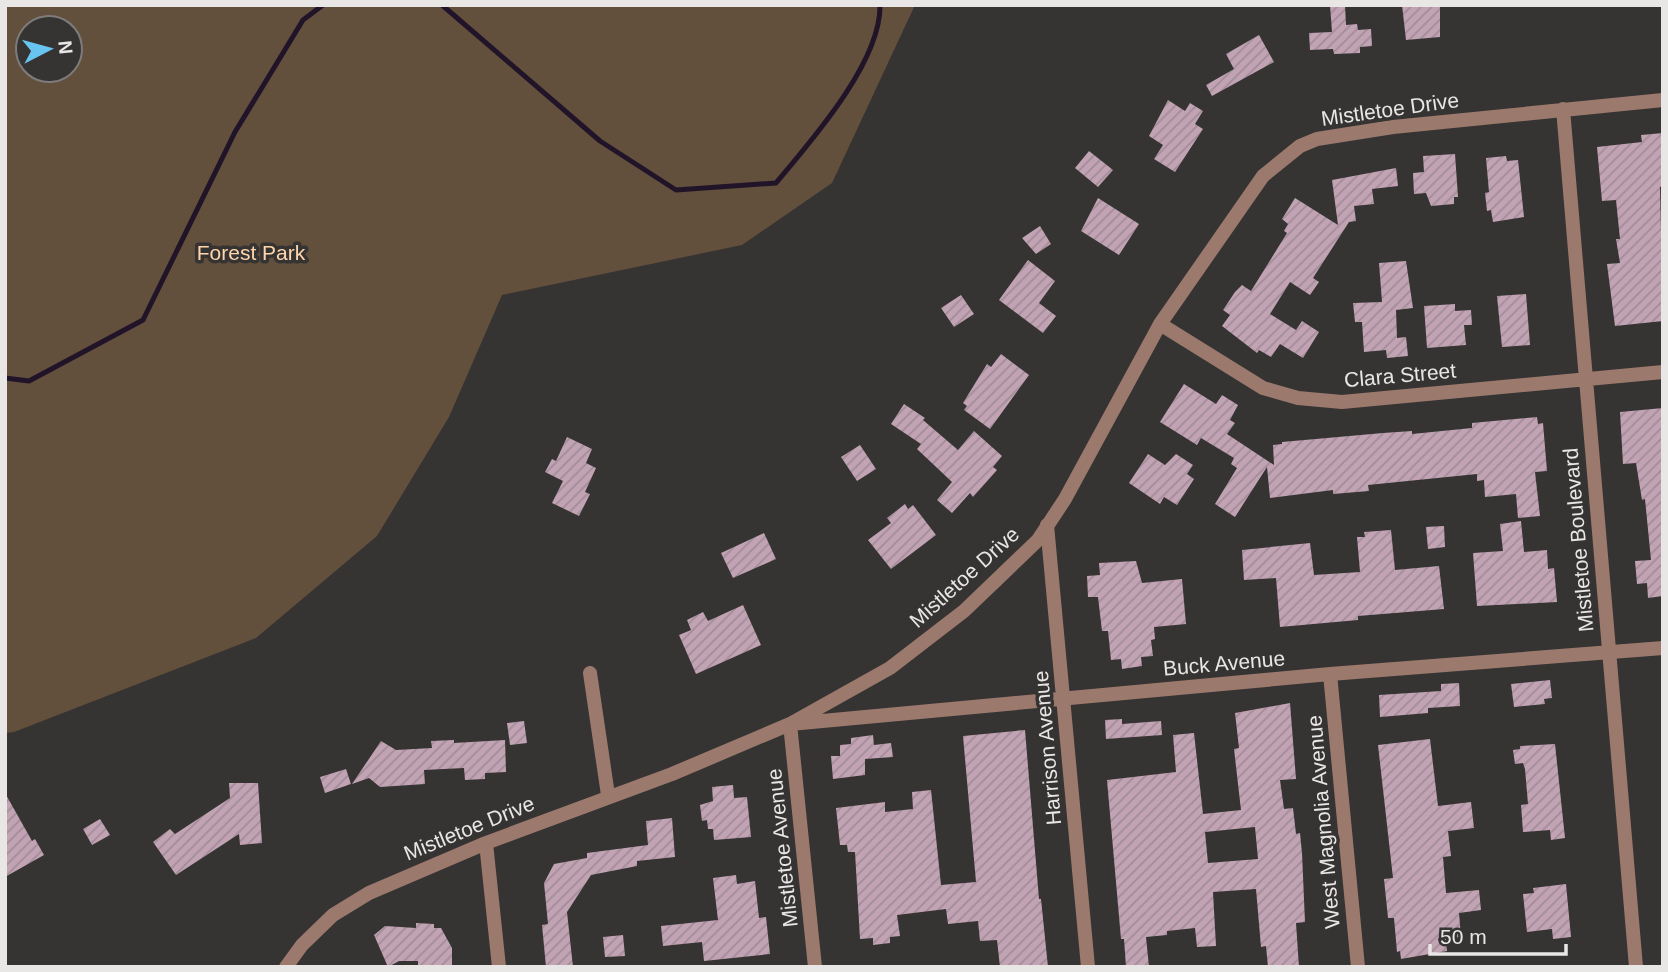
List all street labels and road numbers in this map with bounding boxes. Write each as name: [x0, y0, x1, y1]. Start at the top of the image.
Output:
street label: Mistletoe Drive: [1320, 88, 1460, 130]
street label: Clara Street: [1343, 359, 1457, 391]
street label: Mistletoe Boulevard: [1559, 447, 1597, 633]
street label: Mistletoe Drive: [905, 522, 1023, 632]
street label: Buck Avenue: [1162, 646, 1286, 680]
street label: Harrison Avenue: [1029, 670, 1065, 826]
street label: West Magnolia Avenue: [1302, 714, 1344, 930]
street label: Mistletoe Avenue: [762, 767, 802, 929]
street label: Mistletoe Drive: [400, 791, 538, 865]

